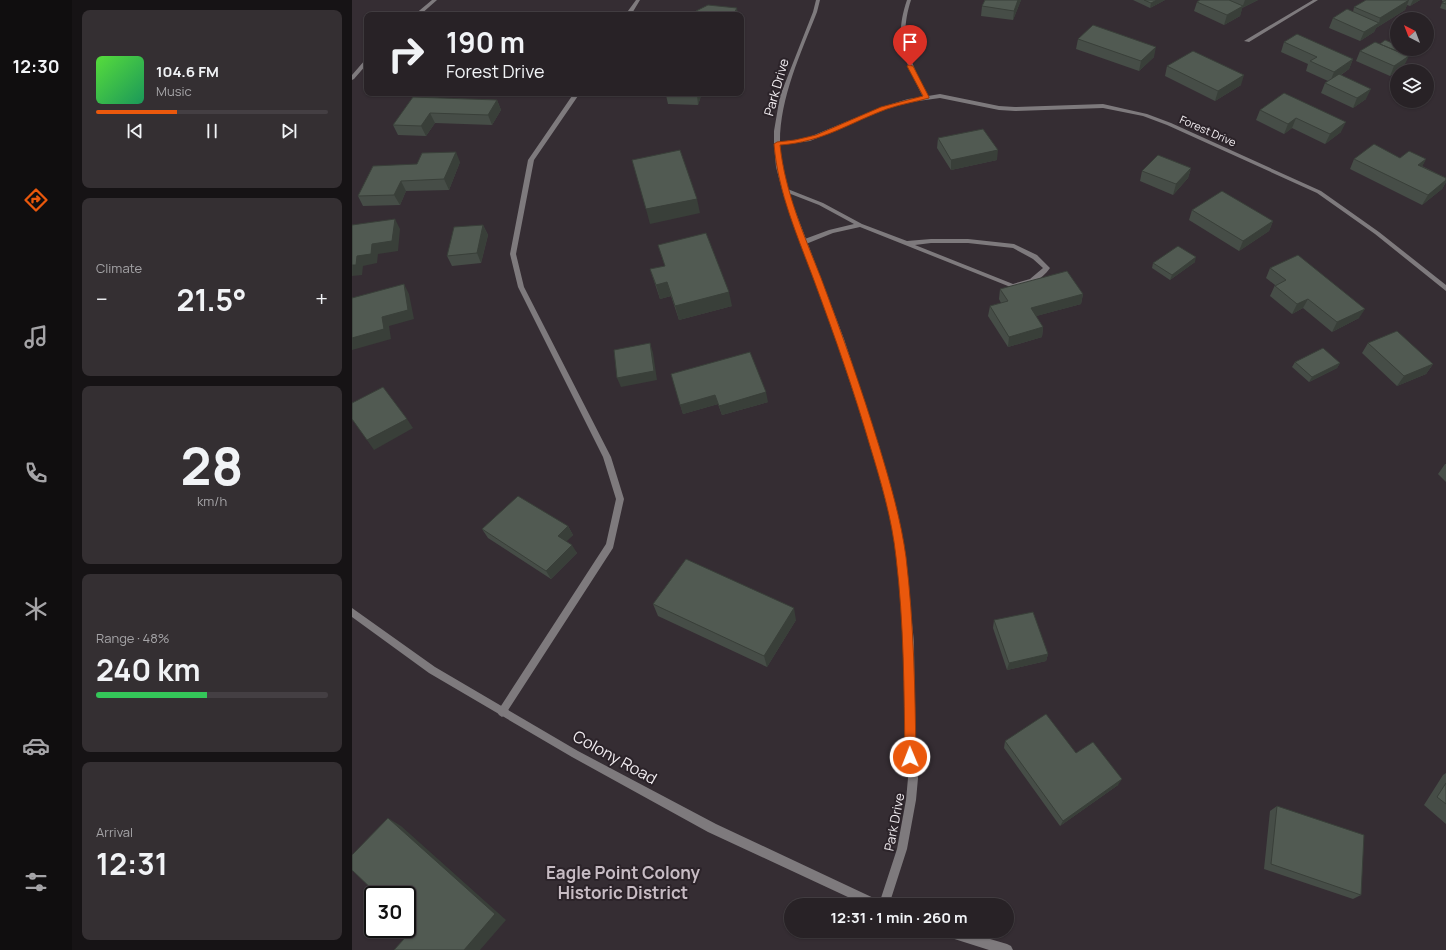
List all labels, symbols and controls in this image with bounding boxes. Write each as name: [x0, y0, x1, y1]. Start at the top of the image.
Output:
north arrow: [1390, 12, 1434, 56]
map controls: [1390, 12, 1434, 108]
text: 190 m: [446, 23, 525, 61]
pin: [893, 25, 927, 66]
icon: right: [380, 28, 432, 80]
icon: arrive: [899, 31, 921, 53]
text: 12:30: [12, 54, 60, 78]
street label: Park Drive: [759, 56, 793, 118]
text: Forest Drive: [446, 59, 545, 83]
text: 104.6 FM: [156, 61, 219, 82]
button: layers: [1390, 64, 1434, 108]
text: Music: [156, 82, 192, 100]
street label: Forest Drive: [1178, 111, 1239, 150]
icon: previous: [124, 120, 146, 142]
icon: pause: [201, 120, 223, 142]
icon: next: [278, 120, 300, 142]
icon: directions: [22, 186, 50, 214]
text: Climate: [96, 259, 142, 277]
text: 21.5°: [177, 279, 247, 320]
text: −: [96, 284, 108, 314]
text: +: [315, 284, 328, 314]
icon: music: [22, 323, 50, 351]
text: 28: [181, 430, 243, 501]
icon: phone: [22, 459, 50, 487]
text: km/h: [197, 492, 227, 510]
icon: climate: [22, 595, 50, 623]
text: Range · 48%: [96, 629, 170, 647]
text: 240 km: [96, 649, 200, 690]
street label: Colony Road: [569, 725, 661, 789]
icon: car: [22, 732, 50, 760]
position arrow: [889, 736, 931, 778]
street label: Park Drive: [880, 791, 909, 853]
text: Arrival: [96, 823, 133, 841]
text: 12:31: [96, 843, 168, 884]
district label: Eagle Point Colony Historic District: [546, 861, 701, 904]
icon: filters: [22, 868, 50, 896]
speed limit sign: 30: [364, 886, 416, 938]
text: 12:31 · 1 min · 260 m: [830, 907, 968, 928]

